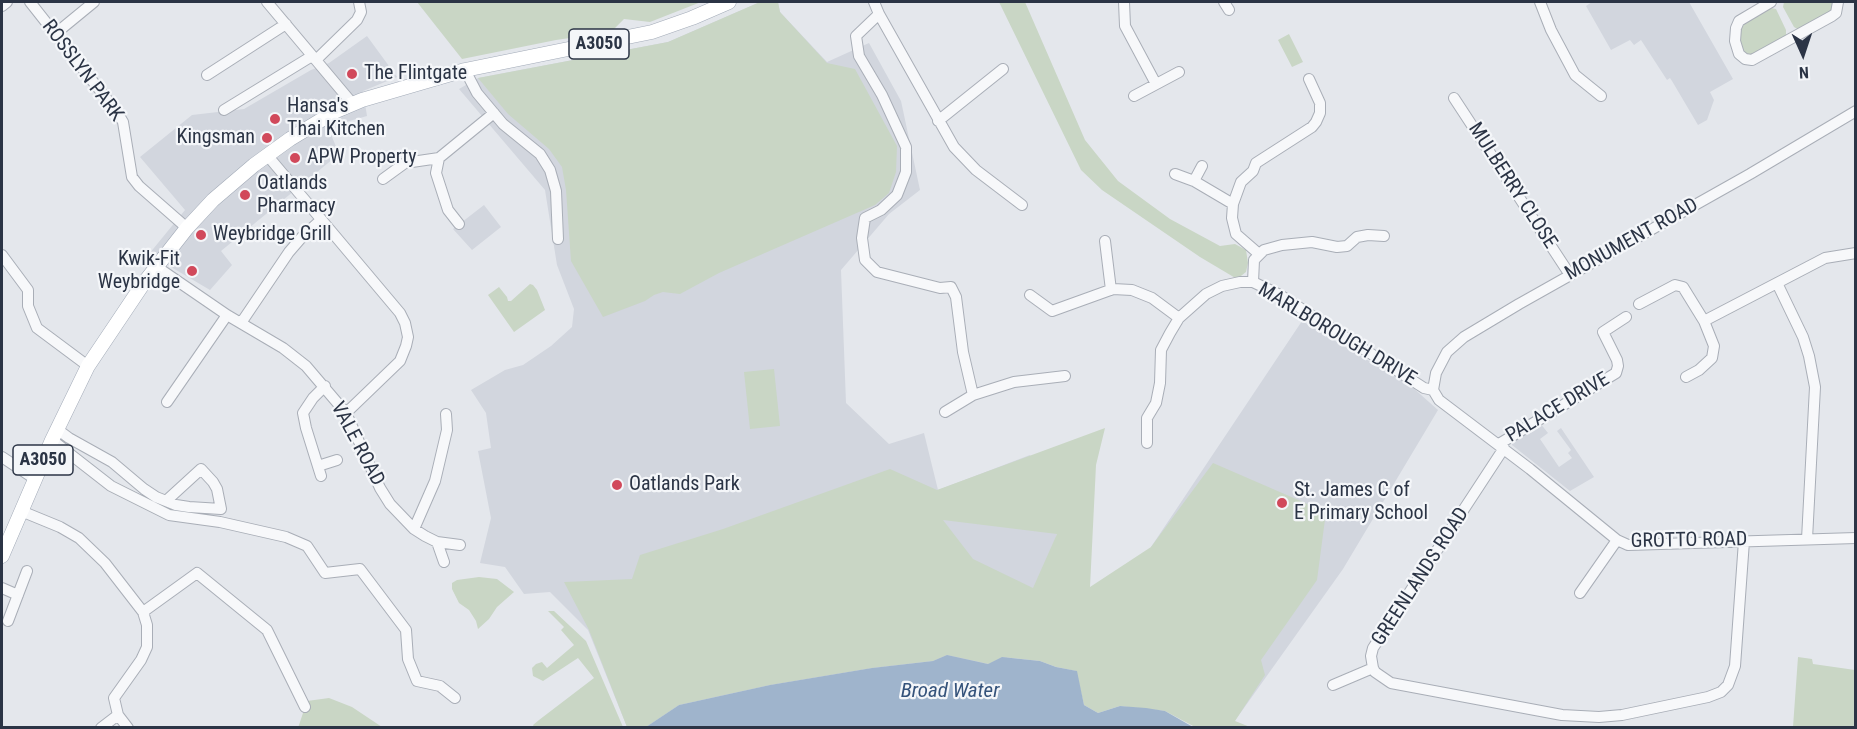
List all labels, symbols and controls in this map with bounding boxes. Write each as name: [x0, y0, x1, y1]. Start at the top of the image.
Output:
street label: ROSSLYN PARK: [36, 16, 128, 126]
north arrow: [1773, 24, 1833, 84]
road number: A3050: [569, 29, 629, 59]
place label: The Flintgate: [364, 62, 467, 86]
text: N: [1799, 63, 1809, 82]
marker: The Flintgate: [345, 67, 359, 81]
place label: Hansa's Thai Kitchen: [287, 95, 385, 142]
marker: Hansa's Thai Kitchen: [268, 112, 282, 126]
street label: MULBERRY CLOSE: [1462, 119, 1562, 253]
place label: Kingsman: [177, 126, 255, 150]
marker: Kingsman: [260, 131, 274, 145]
place label: APW Property: [307, 146, 417, 170]
marker: APW Property: [288, 151, 302, 165]
place label: Oatlands Pharmacy: [257, 172, 336, 219]
marker: Oatlands Pharmacy: [238, 188, 252, 202]
street label: MONUMENT ROAD: [1561, 194, 1703, 286]
place label: Weybridge Grill: [213, 223, 331, 247]
marker: Weybridge Grill: [194, 228, 208, 242]
place label: Kwik-Fit Weybridge: [98, 248, 180, 295]
marker: Kwik-Fit Weybridge: [185, 264, 199, 278]
street label: MARLBOROUGH DRIVE: [1253, 278, 1421, 392]
street label: PALACE DRIVE: [1502, 368, 1614, 448]
street label: VALE ROAD: [325, 398, 389, 490]
road number: A3050: [13, 445, 73, 475]
place label: Oatlands Park: [629, 473, 740, 497]
marker: Oatlands Park: [610, 478, 624, 492]
place label: St. James C of E Primary School: [1294, 479, 1428, 526]
marker: St. James C of E Primary School: [1275, 496, 1289, 510]
street label: GREENLANDS ROAD: [1367, 503, 1475, 651]
street label: GROTTO ROAD: [1630, 528, 1748, 554]
water label: Broad Water: [901, 679, 999, 705]

